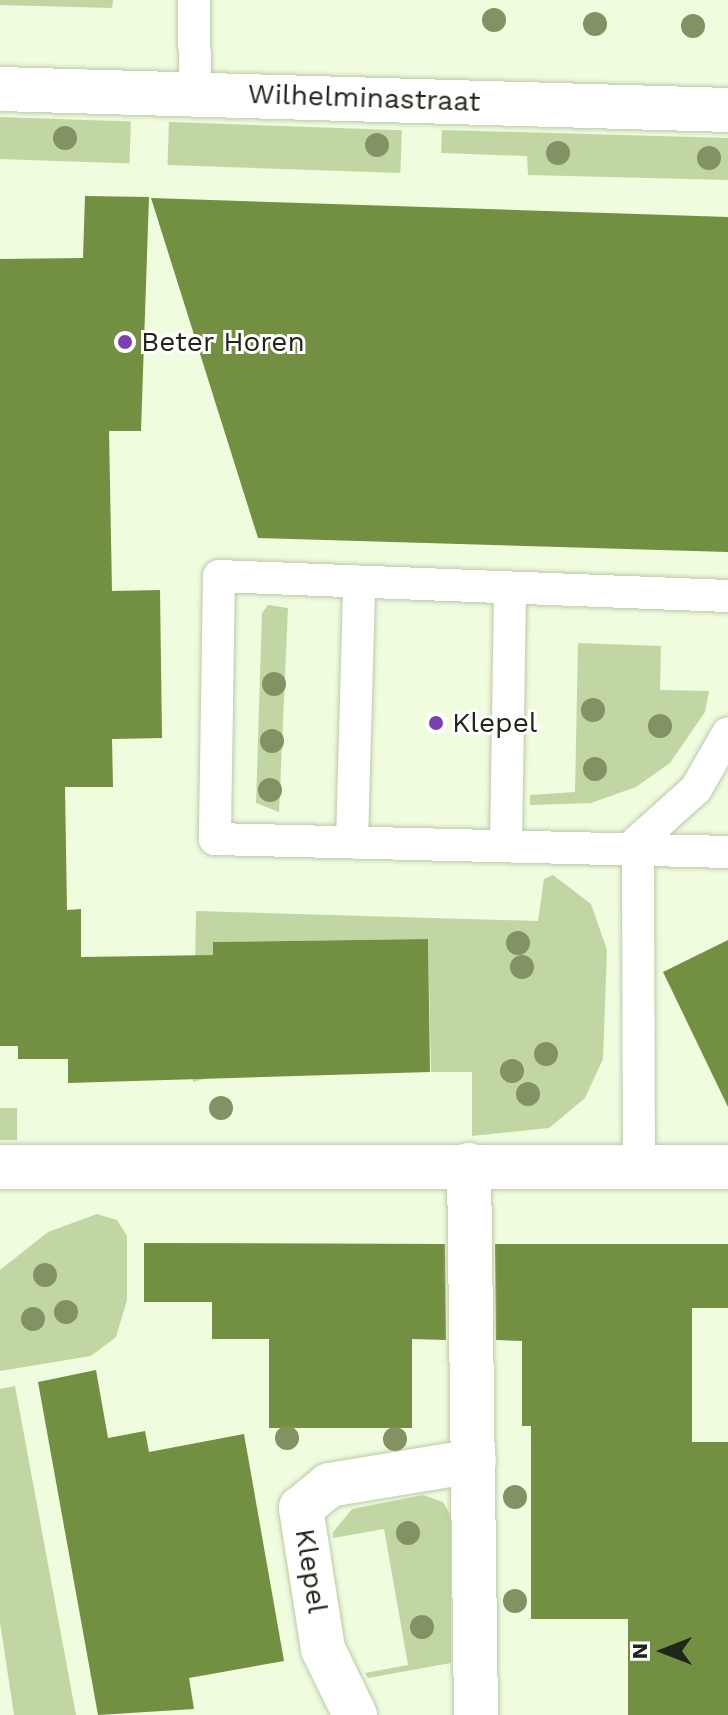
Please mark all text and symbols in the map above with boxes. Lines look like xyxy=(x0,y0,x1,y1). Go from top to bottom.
street label: Wilhelminastraat xyxy=(247,77,481,119)
place label: Beter Horen xyxy=(141,325,305,359)
marker: Beter Horen xyxy=(116,333,134,351)
place label: Klepel xyxy=(452,706,537,740)
marker: Klepel xyxy=(427,714,445,732)
street label: Klepel xyxy=(288,1526,334,1616)
north arrow xyxy=(624,1611,704,1691)
text: N xyxy=(627,1643,652,1659)

